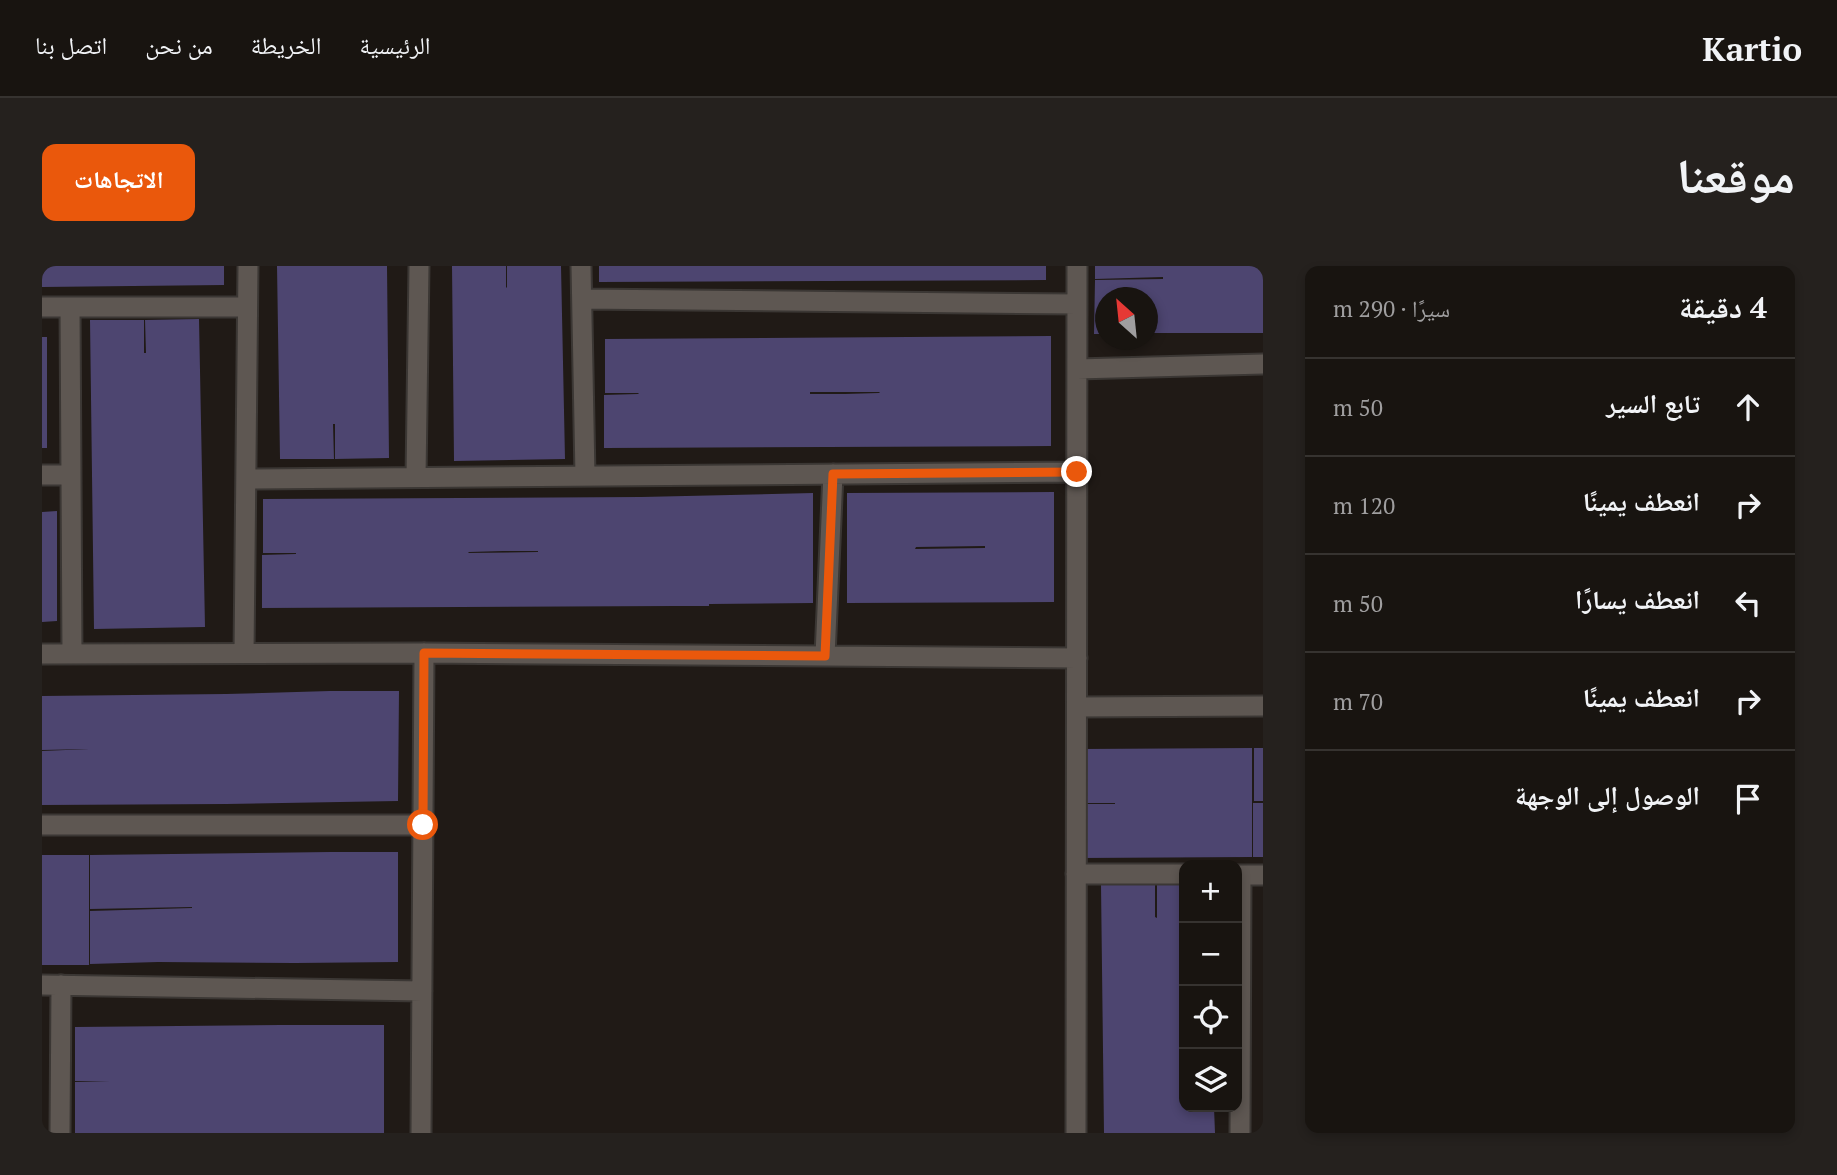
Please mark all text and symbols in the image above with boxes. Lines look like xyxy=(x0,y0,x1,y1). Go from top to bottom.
text: Kartio xyxy=(1702,27,1802,70)
text: اتصل بنا xyxy=(35,29,107,61)
text: من نحن xyxy=(145,29,213,61)
text: الخريطة xyxy=(251,29,321,61)
text: الرئيسية xyxy=(359,29,431,61)
text: موقعنا xyxy=(1677,142,1795,207)
button: الاتجاهات xyxy=(42,144,195,221)
north arrow xyxy=(1095,287,1158,350)
text: 4 دقيقة xyxy=(1679,287,1767,327)
text: سيرًا · 290 m xyxy=(1333,293,1450,324)
text: تابع السير xyxy=(1606,386,1700,420)
icon: ahead xyxy=(1729,388,1767,426)
text: 50 m xyxy=(1333,392,1383,423)
route end xyxy=(1061,456,1092,487)
text: انعطف يمينًا xyxy=(1583,484,1700,518)
icon: right xyxy=(1729,486,1767,524)
text: 120 m xyxy=(1333,490,1395,521)
text: انعطف يسارًا xyxy=(1575,582,1700,616)
icon: left xyxy=(1729,584,1767,622)
text: 50 m xyxy=(1333,588,1383,619)
text: انعطف يمينًا xyxy=(1583,680,1700,714)
icon: right xyxy=(1729,682,1767,720)
text: 70 m xyxy=(1333,686,1383,717)
text: الوصول إلى الوجهة xyxy=(1515,778,1700,812)
icon: arrive xyxy=(1729,780,1767,818)
route start xyxy=(407,809,438,840)
map controls xyxy=(1179,860,1242,1112)
button: + xyxy=(1179,860,1242,923)
button: − xyxy=(1179,923,1242,986)
button: locate xyxy=(1179,986,1242,1049)
button: layers xyxy=(1179,1049,1242,1112)

